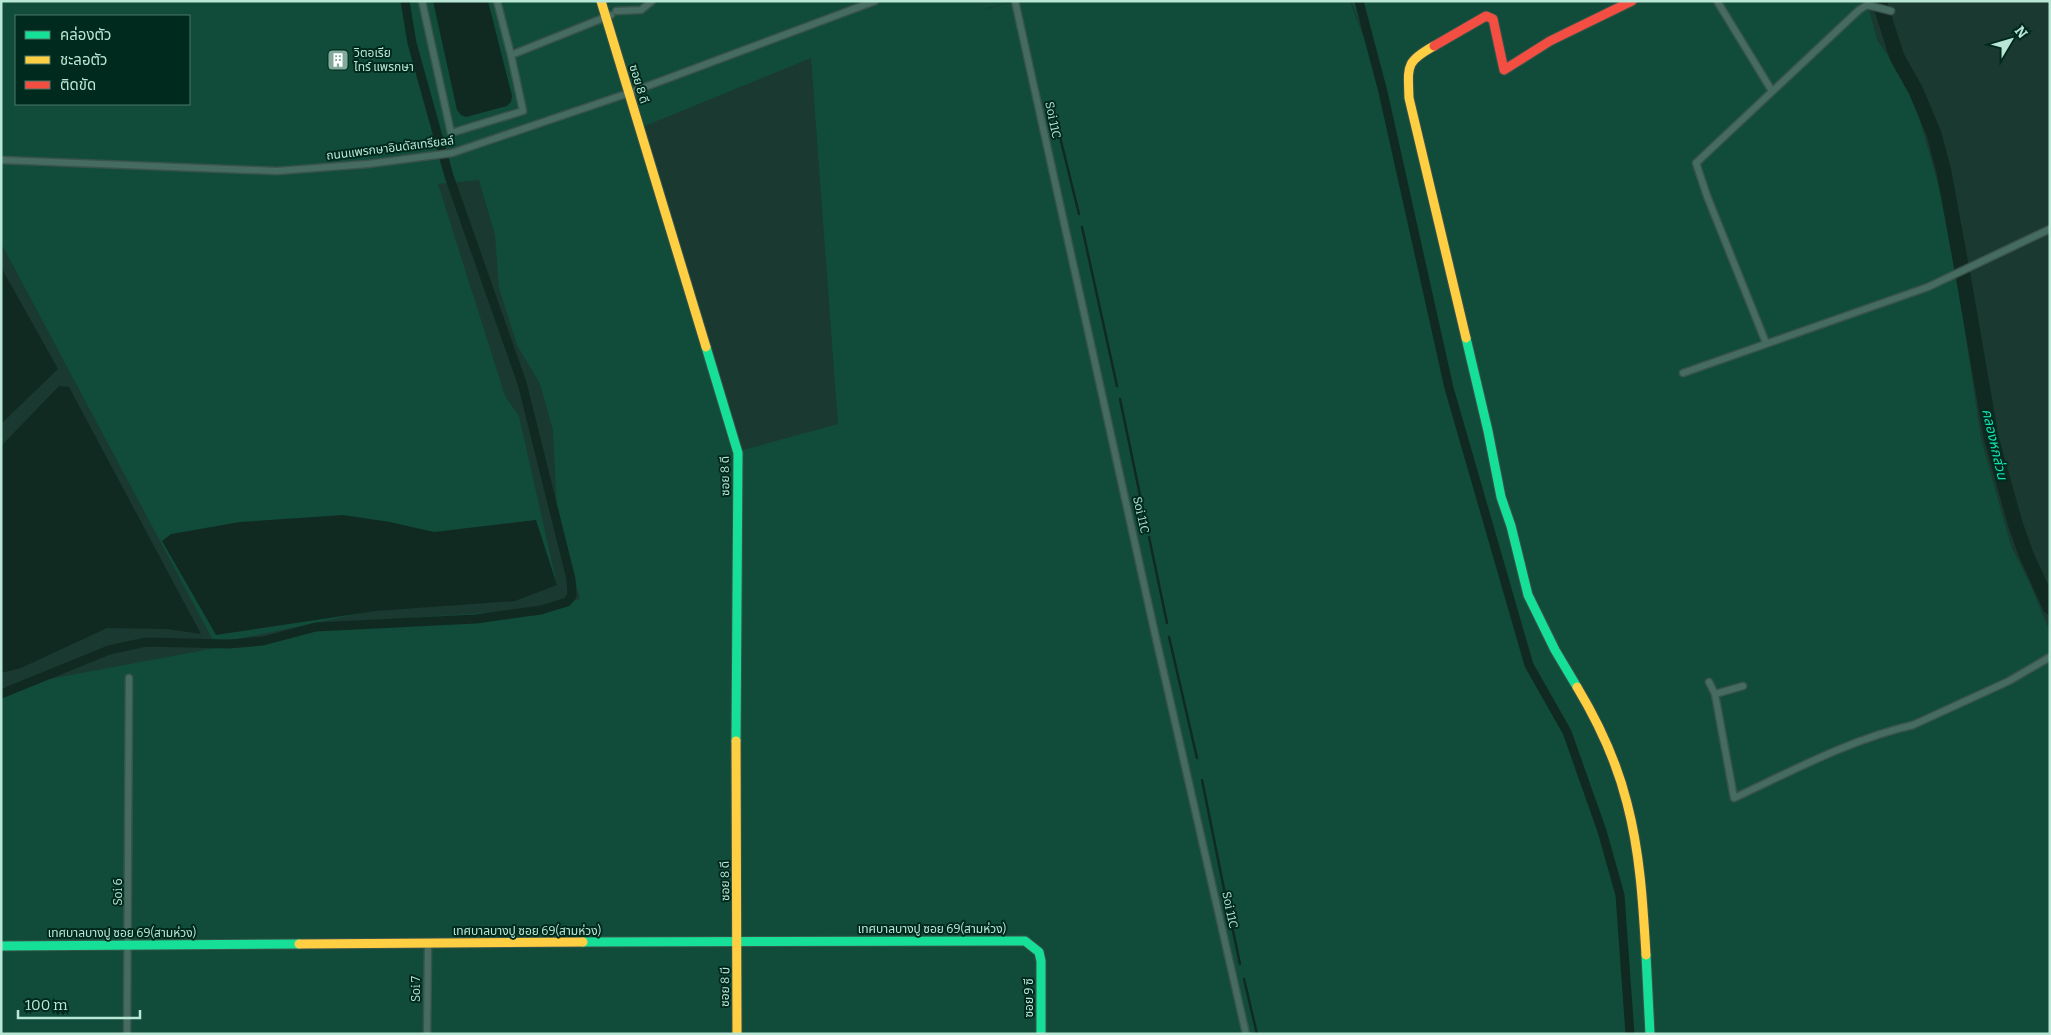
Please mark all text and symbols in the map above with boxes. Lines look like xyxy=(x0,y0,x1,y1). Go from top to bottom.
legend xyxy=(15,15,190,105)
north arrow xyxy=(1986,15,2036,65)
text: N xyxy=(2011,23,2031,42)
text: คล่องตัว xyxy=(60,26,111,44)
place label: วิตอเรีย ไทร์ แพรกษา xyxy=(353,46,414,74)
building icon: วิตอเรีย ไทร์ แพรกษา xyxy=(326,48,350,72)
text: ชะลอตัว xyxy=(60,51,107,69)
street label: ซอย 8 ดี xyxy=(626,63,652,105)
text: ติดขัด xyxy=(60,76,96,94)
street label: Soi 11C xyxy=(1042,100,1064,140)
street label: ถนนแพรกษาอินดัสเทรียลล์ xyxy=(325,133,455,163)
water label: คลองหกส่วน xyxy=(1978,407,2011,483)
street label: ซอย 8 ดี xyxy=(718,456,732,496)
street label: Soi 11C xyxy=(1130,495,1152,535)
street label: ซอย 8 ดี xyxy=(718,861,732,901)
street label: Soi 6 xyxy=(111,879,125,905)
street label: Soi 11C xyxy=(1219,890,1241,930)
street label: เทศบาลบางปู ซอย 69(สามห่วง) xyxy=(858,921,1007,936)
street label: เทศบาลบางปู ซอย 69(สามห่วง) xyxy=(453,923,602,938)
street label: เทศบาลบางปู ซอย 69(สามห่วง) xyxy=(48,925,197,940)
street label: ซอย 8 บี xyxy=(718,967,732,1007)
street label: Soi 7 xyxy=(409,976,423,1002)
street label: ซอย 9 ซี xyxy=(1022,978,1036,1018)
scale bar xyxy=(18,988,140,1020)
text: 100 m xyxy=(25,996,68,1014)

